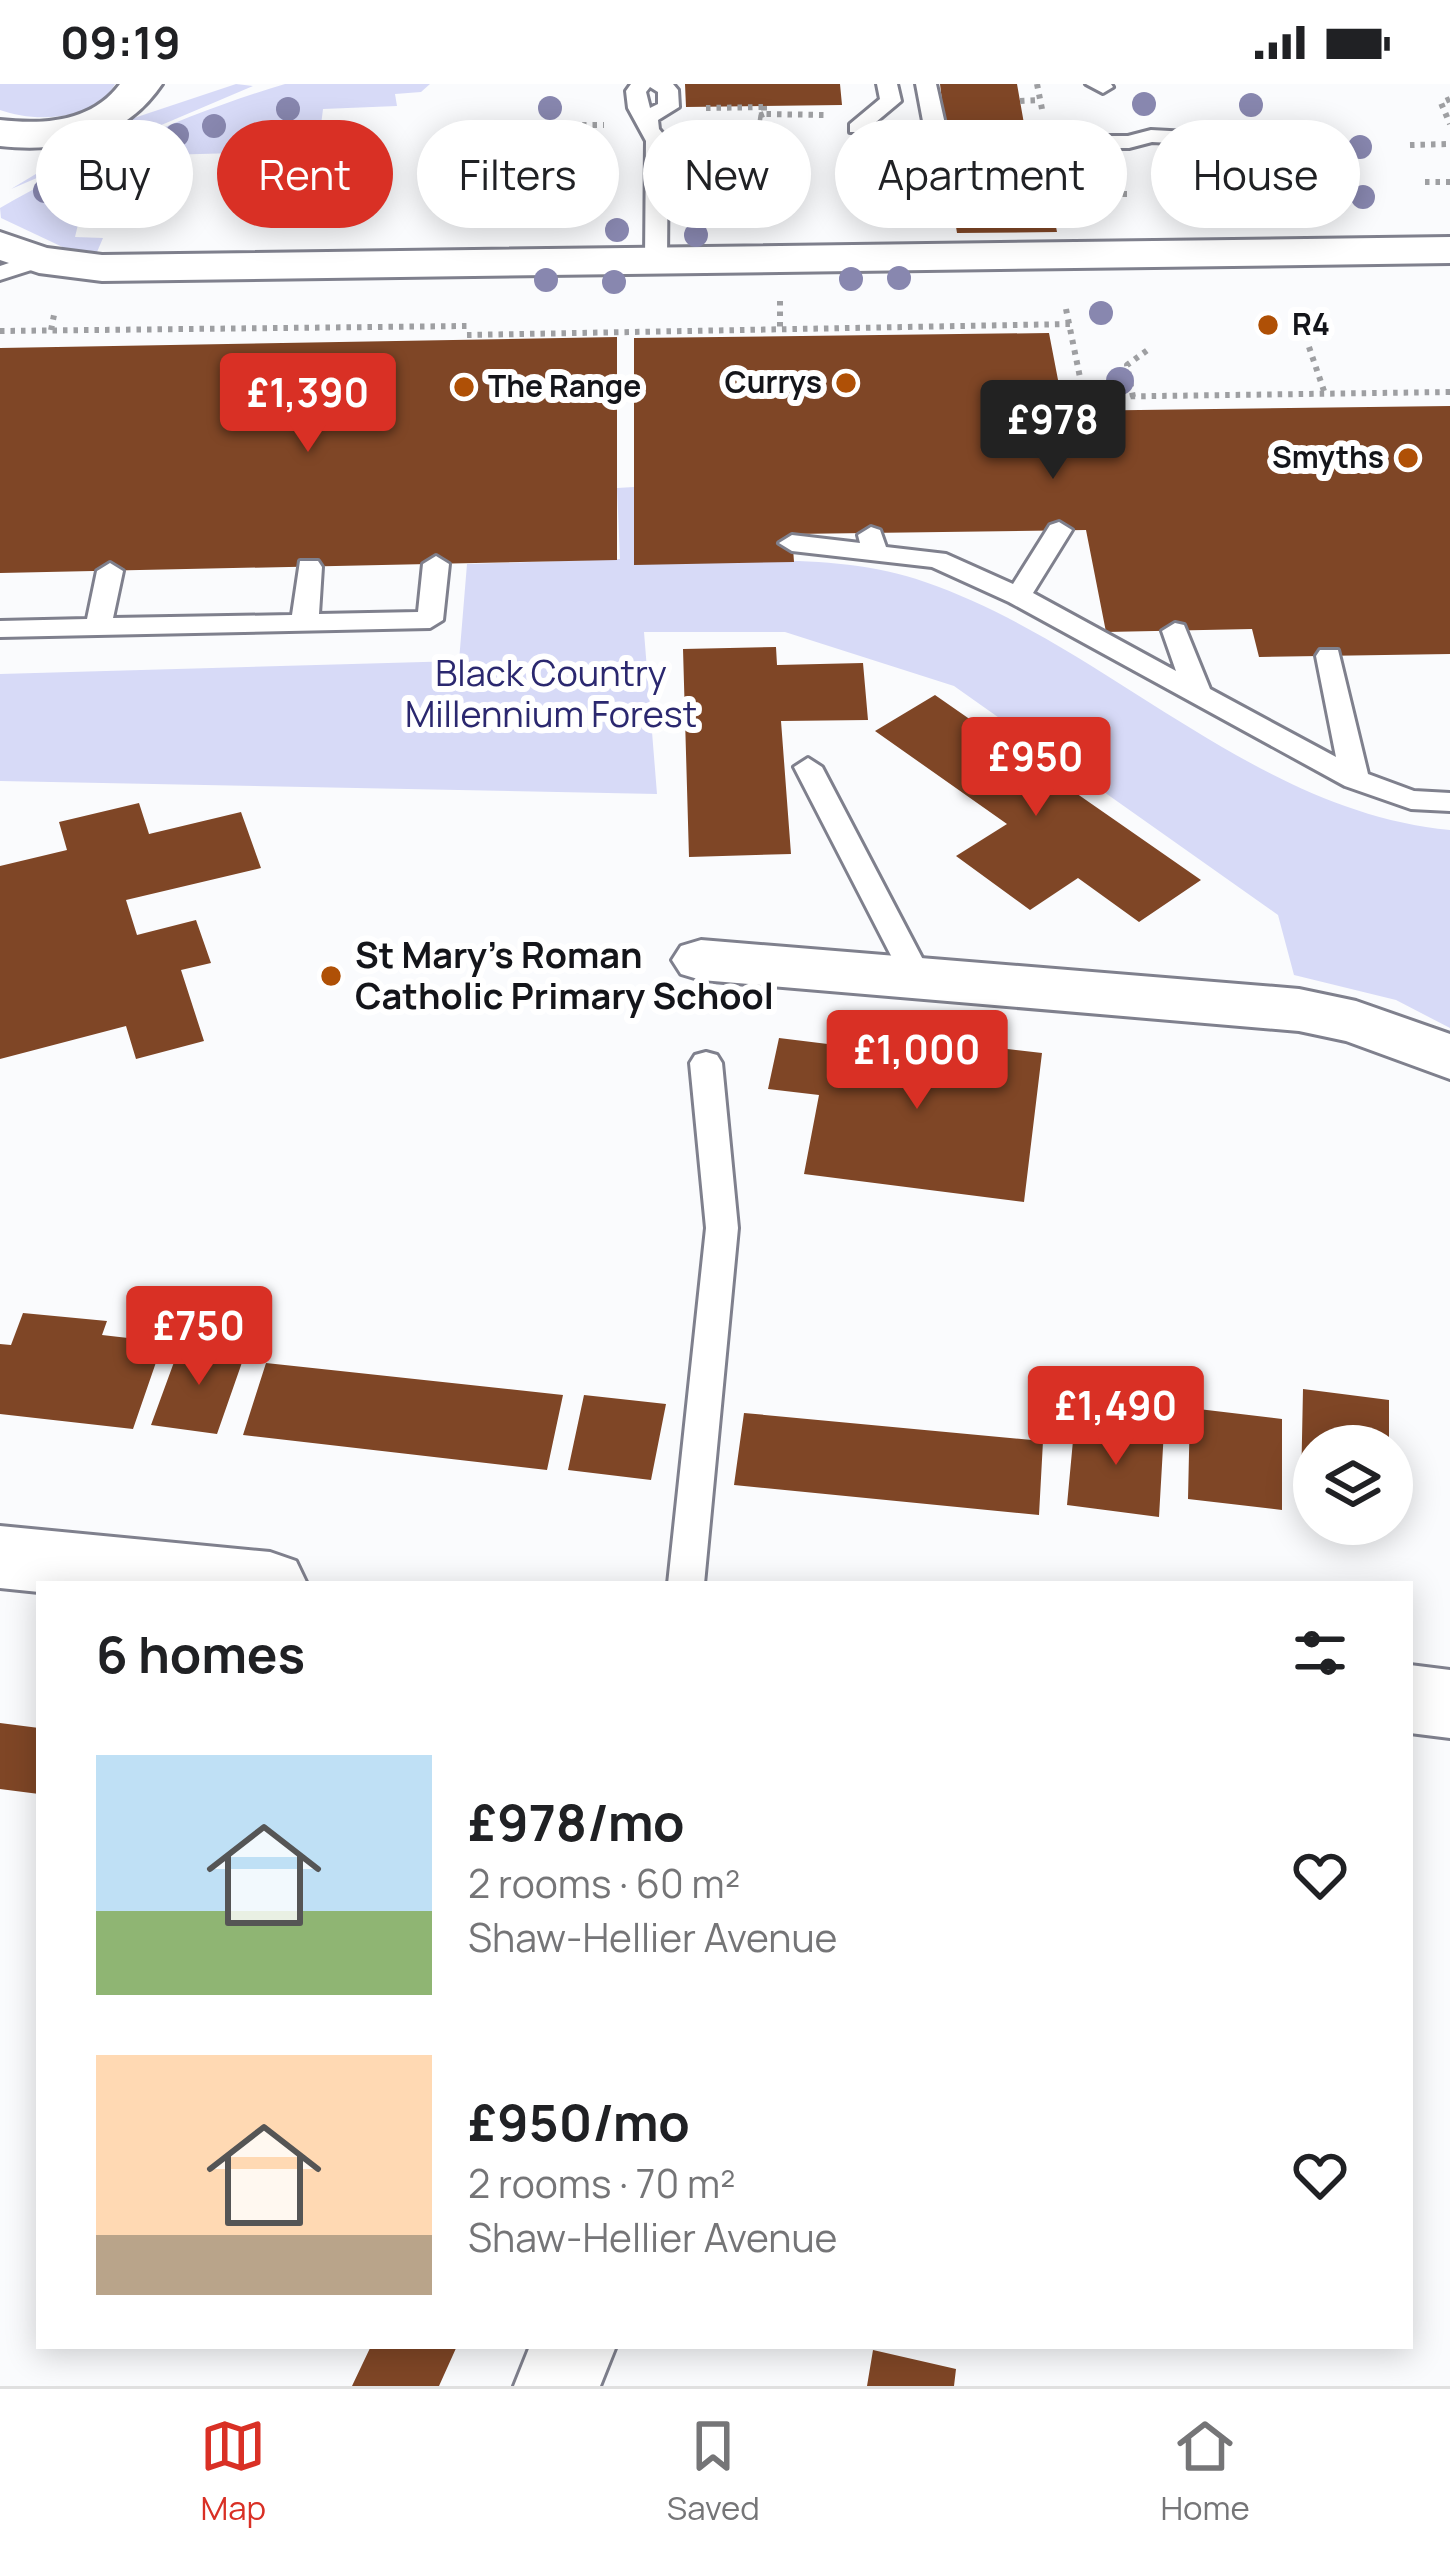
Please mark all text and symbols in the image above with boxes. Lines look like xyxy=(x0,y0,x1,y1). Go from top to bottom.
text: 09:19 xyxy=(60,11,181,73)
chip: Buy xyxy=(36,120,193,228)
chip: Rent xyxy=(217,120,393,228)
chip: Filters xyxy=(417,120,619,228)
chip: New xyxy=(643,120,811,228)
chip: Apartment xyxy=(835,120,1127,228)
chip: House xyxy=(1151,120,1360,228)
place label: R4 xyxy=(1292,303,1330,344)
marker: R4 xyxy=(1255,312,1281,338)
pin: £1,390 xyxy=(210,353,406,455)
place label: Currys xyxy=(725,361,822,402)
text: £1,390 xyxy=(247,365,369,419)
place label: The Range xyxy=(488,365,641,406)
marker: Currys xyxy=(833,370,859,396)
marker: The Range xyxy=(451,374,477,400)
pin: £978 xyxy=(982,380,1124,482)
text: £978 xyxy=(1007,392,1099,446)
place label: Smyths xyxy=(1272,436,1384,477)
marker: Smyths xyxy=(1395,445,1421,471)
park label: Black Country Millennium Forest xyxy=(405,648,697,738)
pin: £950 xyxy=(965,717,1107,819)
text: £950 xyxy=(988,729,1084,783)
place label: St Mary's Roman Catholic Primary School xyxy=(355,930,774,1020)
marker: St Mary's Roman Catholic Primary School xyxy=(318,963,344,989)
pin: £1,000 xyxy=(819,1010,1015,1112)
text: £1,000 xyxy=(854,1022,980,1076)
pin: £750 xyxy=(128,1286,270,1388)
text: £750 xyxy=(153,1298,245,1352)
pin: £1,490 xyxy=(1018,1366,1214,1468)
text: £1,490 xyxy=(1055,1378,1177,1432)
map controls xyxy=(1293,1425,1413,1545)
button: layers xyxy=(1293,1425,1413,1545)
text: 6 homes xyxy=(96,1619,305,1688)
icon: filters xyxy=(1287,1620,1353,1686)
text: £978/mo xyxy=(468,1787,685,1856)
icon: home xyxy=(192,1803,336,1947)
icon: heart xyxy=(1287,1842,1353,1908)
text: 2 rooms · 60 m² xyxy=(468,1856,740,1910)
text: Shaw-Hellier Avenue xyxy=(468,1910,837,1964)
text: £950/mo xyxy=(468,2087,690,2156)
icon: home xyxy=(192,2103,336,2247)
icon: heart xyxy=(1287,2142,1353,2208)
text: 2 rooms · 70 m² xyxy=(468,2156,736,2210)
text: Shaw-Hellier Avenue xyxy=(468,2210,837,2264)
tab: Map xyxy=(200,2413,266,2530)
tab: Saved xyxy=(667,2413,760,2530)
tab: Home xyxy=(1160,2413,1250,2530)

